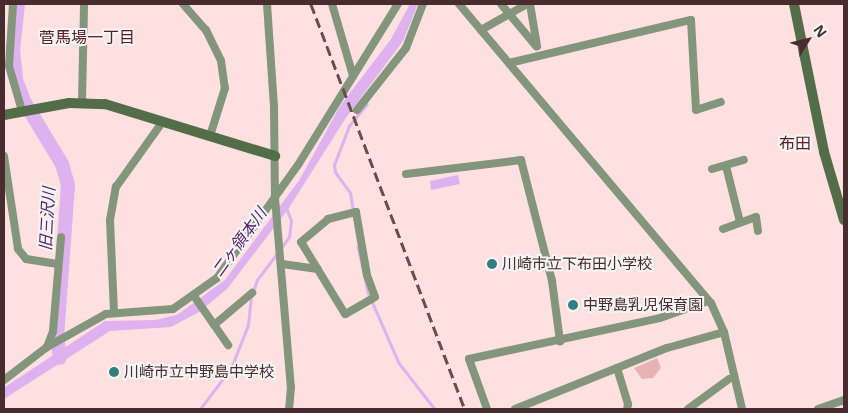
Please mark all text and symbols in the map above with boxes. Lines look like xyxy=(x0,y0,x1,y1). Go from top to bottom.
north arrow xyxy=(783,15,833,65)
text: N xyxy=(810,21,832,41)
district label: 菅馬場一丁目 xyxy=(39,27,135,47)
district label: 布田 xyxy=(779,133,811,153)
water label: 旧三沢川 xyxy=(36,187,58,251)
water label: 二ヶ領本川 xyxy=(208,204,270,280)
place label: 川崎市立下布田小学校 xyxy=(502,255,652,273)
marker: 川崎市立下布田小学校 xyxy=(486,258,498,270)
place label: 中野島乳児保育園 xyxy=(583,296,703,314)
marker: 中野島乳児保育園 xyxy=(567,299,579,311)
place label: 川崎市立中野島中学校 xyxy=(124,363,274,381)
marker: 川崎市立中野島中学校 xyxy=(108,366,120,378)

